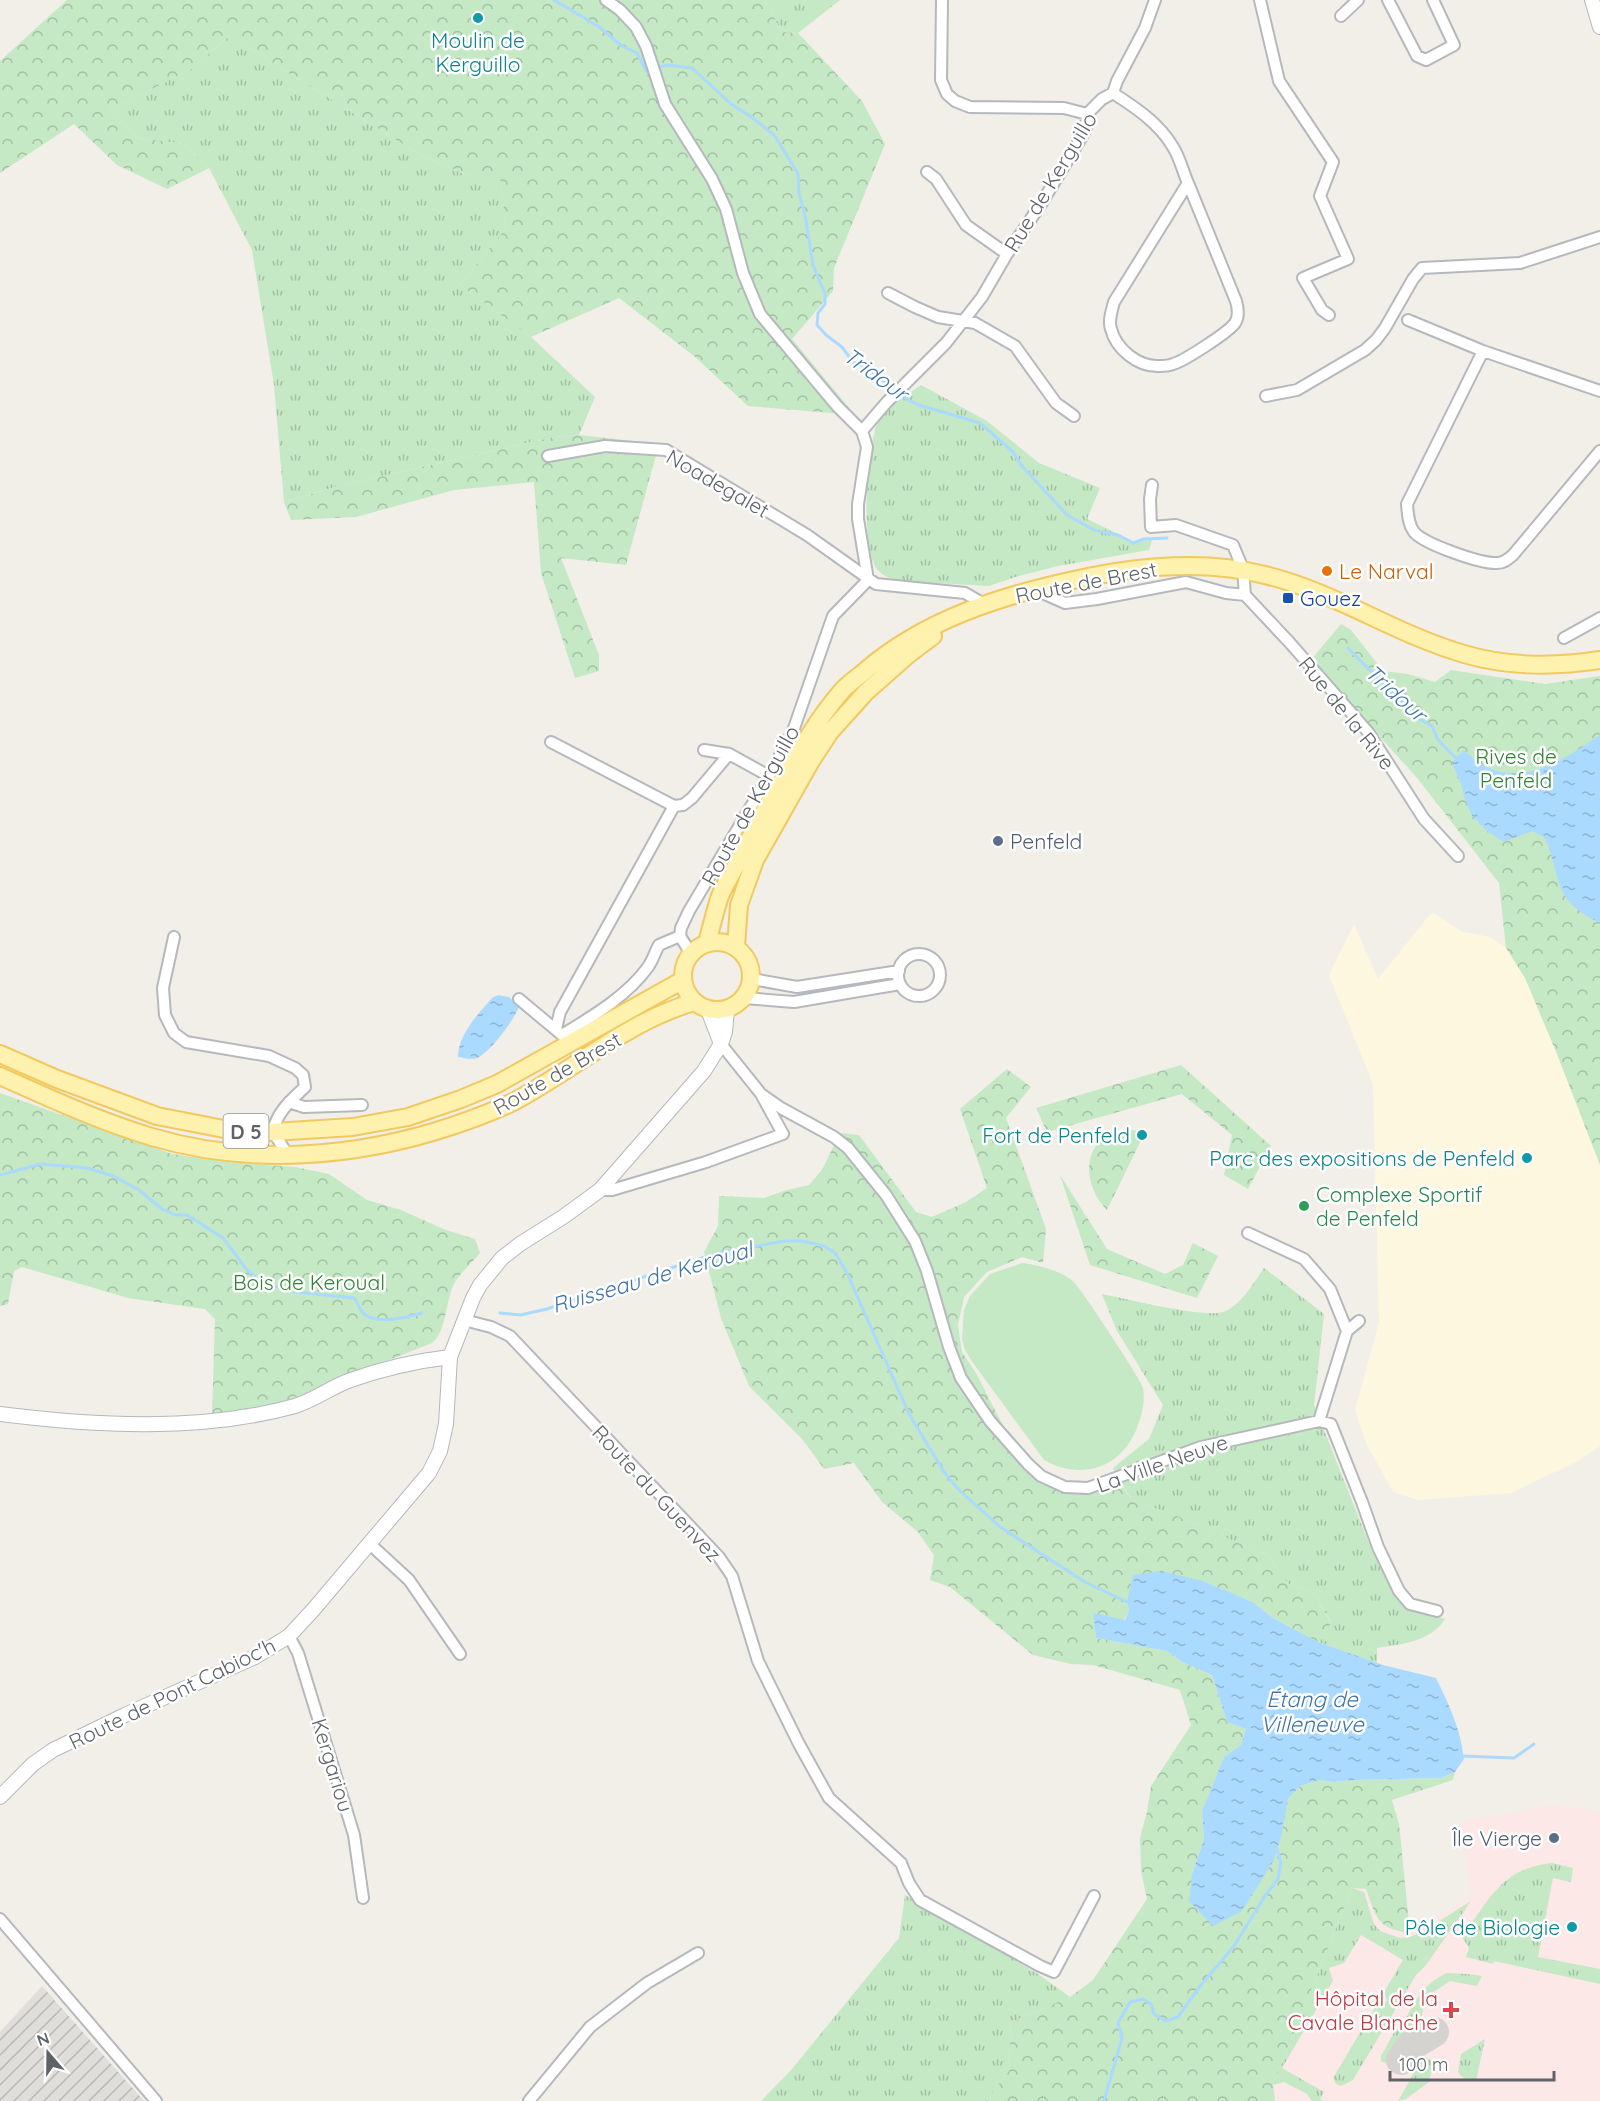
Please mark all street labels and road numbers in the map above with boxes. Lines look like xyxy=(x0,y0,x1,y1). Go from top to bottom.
street label: Rue de Kerguillo xyxy=(998,107,1102,257)
street label: Noadegalet xyxy=(662,443,774,523)
street label: Route de Brest xyxy=(1013,556,1159,608)
street label: Rue de la Rive xyxy=(1293,651,1401,775)
street label: Route de Kerguillo xyxy=(695,721,805,889)
street label: Route de Brest xyxy=(488,1026,626,1120)
road number: D 5 xyxy=(224,1114,268,1148)
street label: Route du Guenvez xyxy=(587,1419,727,1567)
street label: La Ville Neuve xyxy=(1093,1428,1231,1498)
street label: Route de Pont Cabioc'h xyxy=(64,1632,280,1754)
street label: Kergariou xyxy=(306,1715,360,1815)

